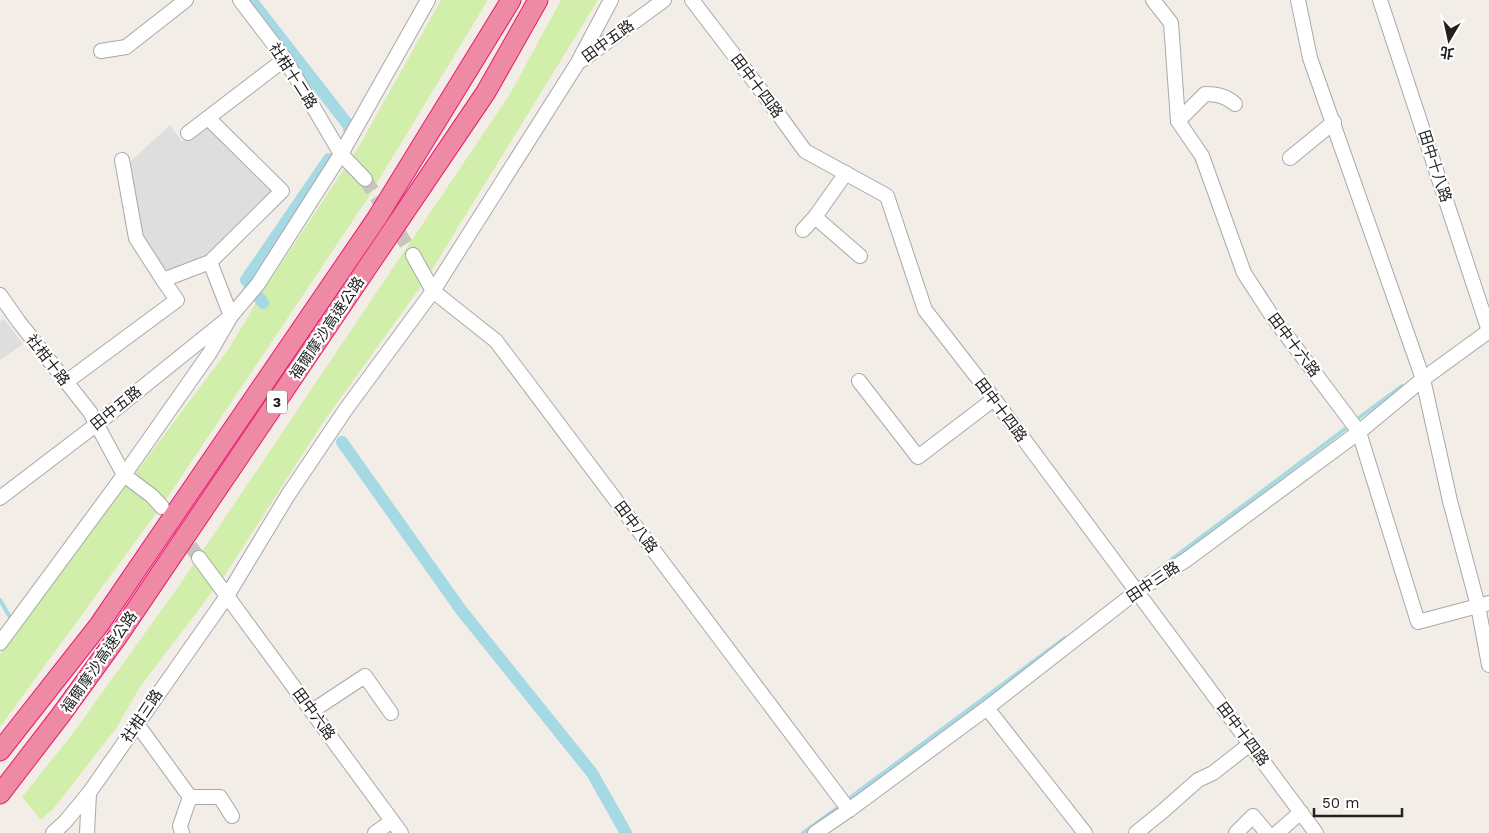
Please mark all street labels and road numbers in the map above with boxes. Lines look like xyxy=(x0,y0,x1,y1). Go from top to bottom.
street label: 田中五路 xyxy=(578,16,638,66)
street label: 社柑十二路 xyxy=(265,40,321,112)
street label: 田中十四路 xyxy=(727,51,787,121)
street label: 田中十八路 xyxy=(1415,128,1455,204)
street label: 福爾摩沙高速公路 xyxy=(286,273,368,383)
street label: 田中十六路 xyxy=(1264,310,1324,380)
street label: 社柑十路 xyxy=(22,331,74,389)
street label: 田中十四路 xyxy=(971,375,1031,445)
street label: 田中五路 xyxy=(87,382,145,434)
road number: 3 xyxy=(267,391,287,414)
street label: 田中八路 xyxy=(611,498,661,556)
street label: 田中三路 xyxy=(1123,558,1183,606)
street label: 福爾摩沙高速公路 xyxy=(57,608,141,716)
street label: 田中六路 xyxy=(289,684,339,744)
street label: 社柑三路 xyxy=(118,686,166,746)
street label: 田中十四路 xyxy=(1213,699,1273,769)

